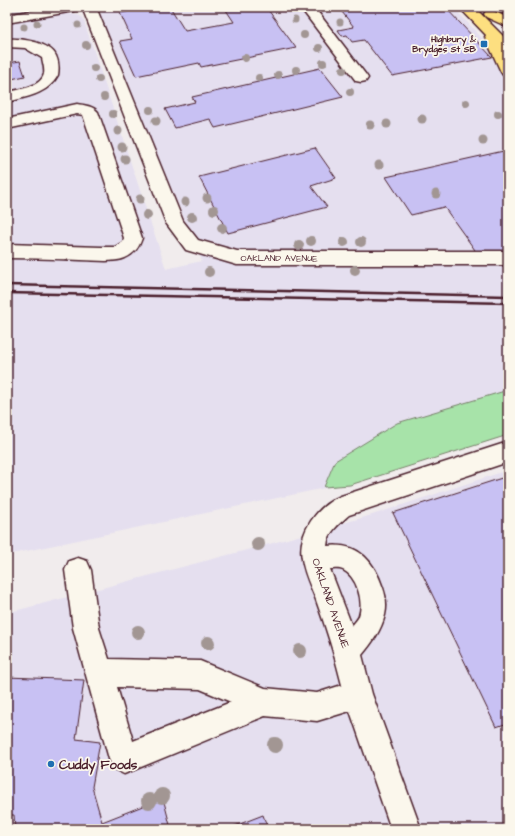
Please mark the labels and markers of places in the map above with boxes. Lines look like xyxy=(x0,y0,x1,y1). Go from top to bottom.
place label: Highbury & Brydges St SB xyxy=(412,33,477,57)
marker: Highbury & Brydges St SB xyxy=(479,39,489,49)
place label: Cuddy Foods xyxy=(59,756,138,775)
marker: Cuddy Foods xyxy=(46,759,56,769)

